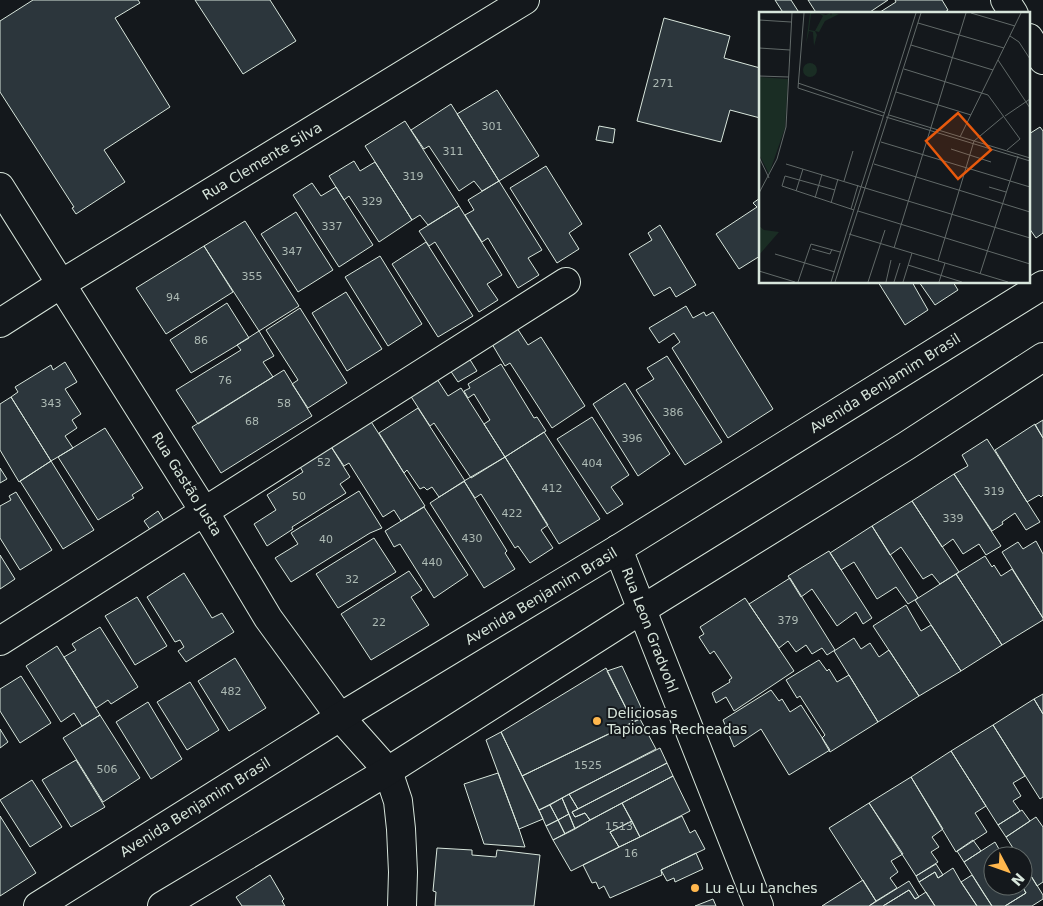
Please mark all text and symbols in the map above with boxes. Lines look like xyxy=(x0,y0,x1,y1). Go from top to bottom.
inset map xyxy=(759,12,1030,284)
house number: 271 xyxy=(653,77,674,90)
street label: Rua Clemente Silva xyxy=(199,119,325,203)
house number: 301 xyxy=(482,120,503,133)
house number: 311 xyxy=(443,145,464,158)
house number: 319 xyxy=(403,170,424,183)
house number: 329 xyxy=(362,195,383,208)
house number: 337 xyxy=(322,220,343,233)
house number: 347 xyxy=(282,245,303,258)
house number: 355 xyxy=(242,270,263,283)
house number: 94 xyxy=(166,291,180,304)
street label: Avenida Benjamim Brasil xyxy=(807,330,963,436)
house number: 86 xyxy=(194,334,208,347)
house number: 76 xyxy=(218,374,232,387)
house number: 343 xyxy=(41,397,62,410)
house number: 58 xyxy=(277,397,291,410)
house number: 386 xyxy=(663,406,684,419)
house number: 68 xyxy=(245,415,259,428)
street label: Rua Gastão Justa xyxy=(149,429,225,539)
house number: 396 xyxy=(622,432,643,445)
house number: 52 xyxy=(317,456,331,469)
house number: 404 xyxy=(582,457,603,470)
house number: 412 xyxy=(542,482,563,495)
house number: 319 xyxy=(984,485,1005,498)
house number: 50 xyxy=(292,490,306,503)
house number: 422 xyxy=(502,507,523,520)
house number: 339 xyxy=(943,512,964,525)
house number: 430 xyxy=(462,532,483,545)
house number: 40 xyxy=(319,533,333,546)
street label: Avenida Benjamim Brasil xyxy=(462,544,620,648)
house number: 440 xyxy=(422,556,443,569)
street label: Rua Leon Gradvohl xyxy=(619,565,681,695)
house number: 32 xyxy=(345,573,359,586)
house number: 379 xyxy=(778,614,799,627)
house number: 22 xyxy=(372,616,386,629)
house number: 482 xyxy=(221,685,242,698)
place label: Deliciosas Tapiocas Recheadas xyxy=(606,705,747,737)
marker: Deliciosas Tapiocas Recheadas xyxy=(591,715,603,727)
street label: Avenida Benjamim Brasil xyxy=(117,754,273,860)
house number: 1525 xyxy=(574,759,602,772)
house number: 506 xyxy=(97,763,118,776)
house number: 1513 xyxy=(605,820,633,833)
north arrow xyxy=(983,846,1033,896)
house number: 16 xyxy=(624,847,638,860)
text: N xyxy=(1008,870,1028,889)
place label: Lu e Lu Lanches xyxy=(705,880,818,896)
marker: Lu e Lu Lanches xyxy=(689,882,701,894)

